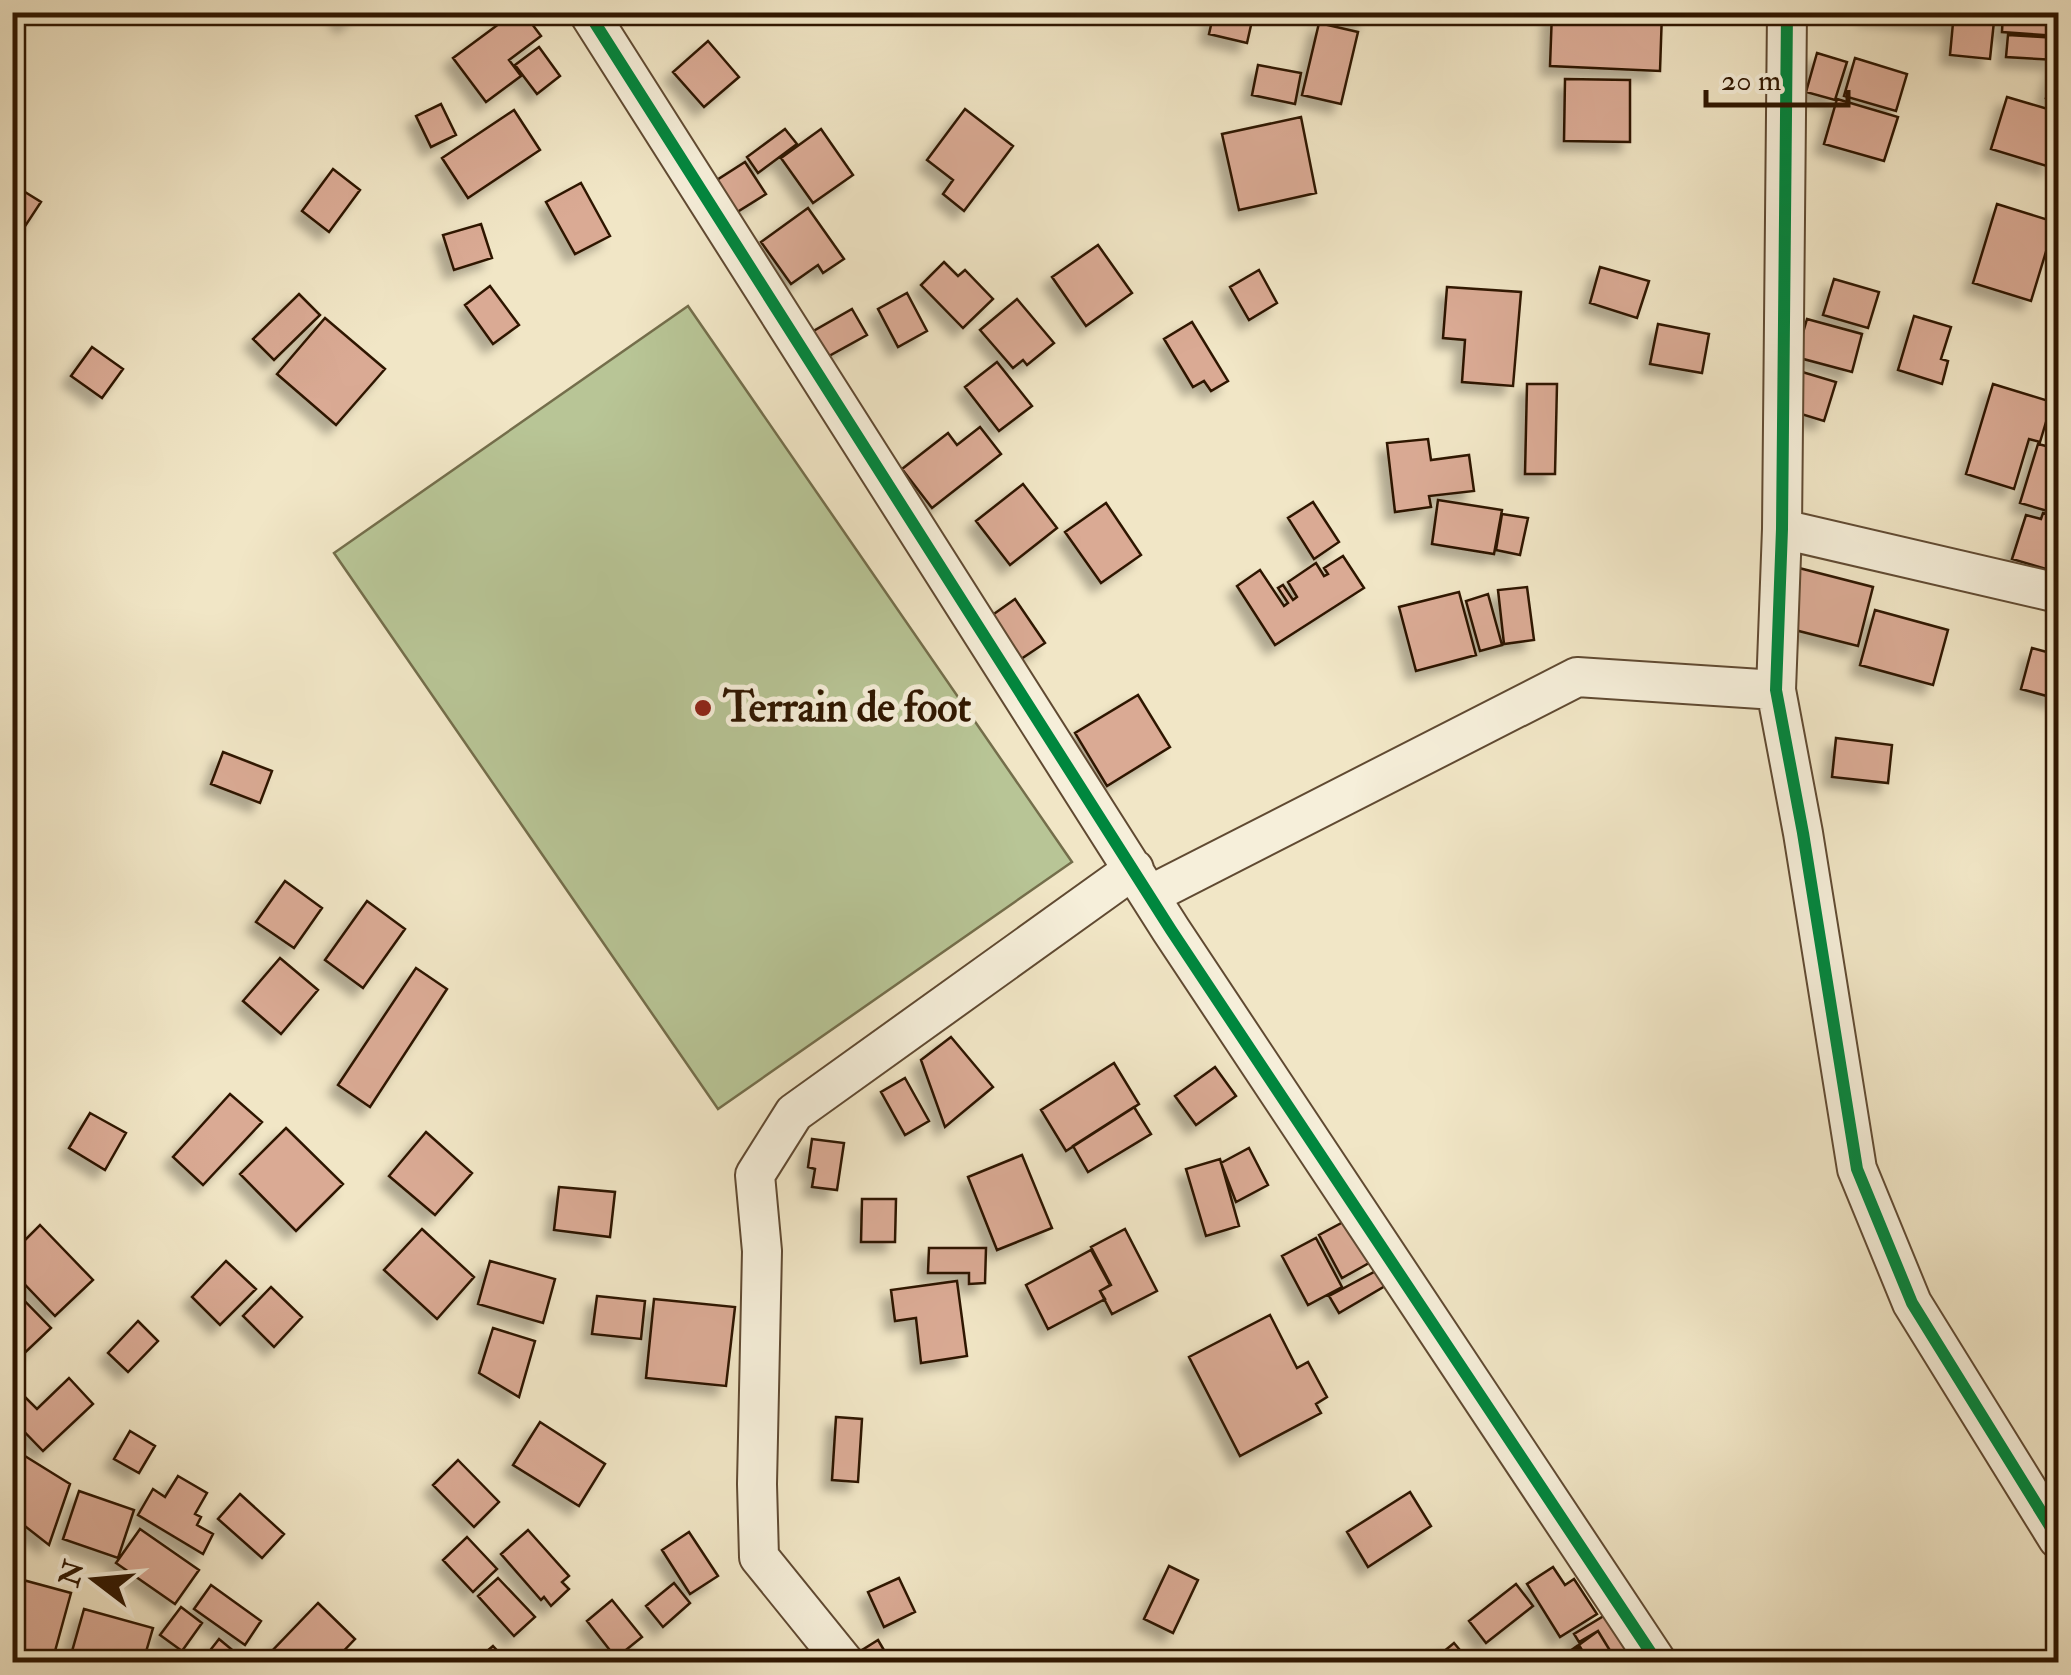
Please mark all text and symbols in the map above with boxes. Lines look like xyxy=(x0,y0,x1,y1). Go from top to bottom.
scale bar xyxy=(1706,45,1848,107)
text: 20 m xyxy=(1721,62,1781,99)
place label: Terrain de foot xyxy=(722,682,972,734)
marker: Terrain de foot xyxy=(692,697,714,719)
north arrow xyxy=(45,1530,145,1630)
text: N xyxy=(52,1556,93,1591)

